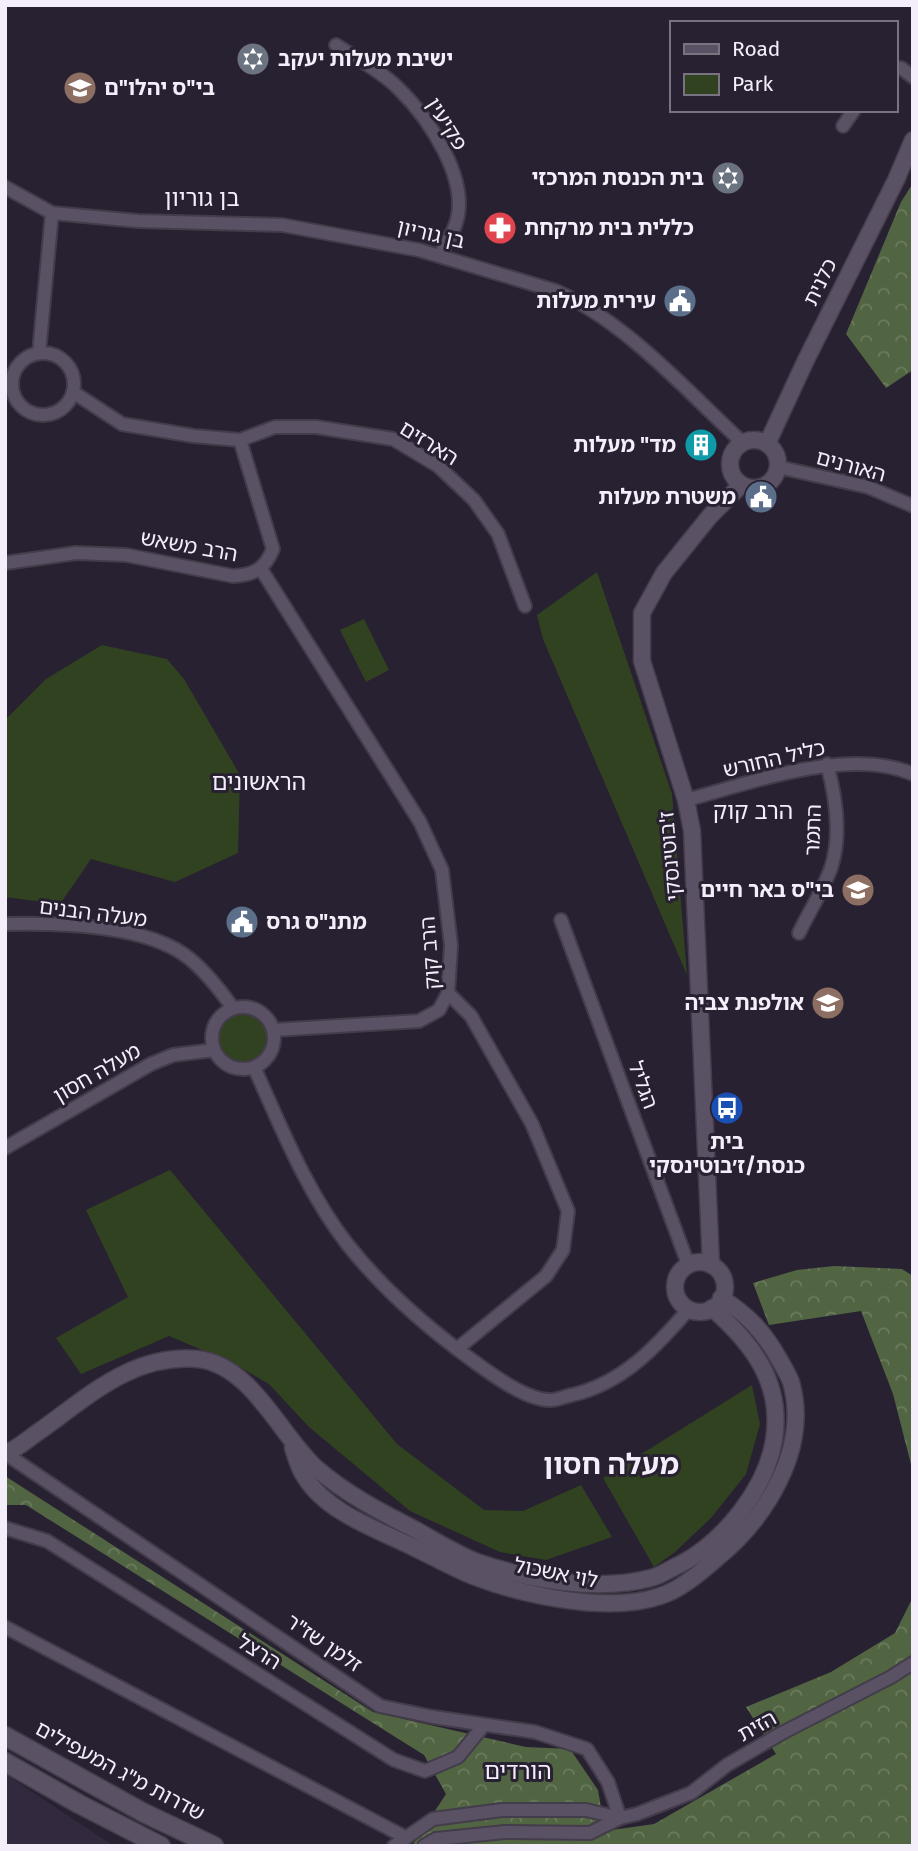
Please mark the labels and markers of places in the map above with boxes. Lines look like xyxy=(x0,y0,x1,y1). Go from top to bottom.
synagogue icon: ישיבת מעלות יעקב xyxy=(234,40,272,78)
place label: ישיבת מעלות יעקב xyxy=(278,46,453,72)
school or university icon: בי"ס יהלו"ם xyxy=(61,69,99,107)
place label: בי"ס יהלו"ם xyxy=(104,75,215,101)
synagogue icon: בית הכנסת המרכזי xyxy=(709,159,747,197)
place label: בית הכנסת המרכזי xyxy=(531,165,704,191)
pharmacy icon: כללית בית מרקחת xyxy=(481,209,519,247)
place label: כללית בית מרקחת xyxy=(524,215,694,241)
public building icon: עירית מעלות xyxy=(661,282,699,320)
place label: עירית מעלות xyxy=(536,288,656,314)
building icon: מד" מעלות xyxy=(682,426,720,464)
place label: מד" מעלות xyxy=(573,432,676,458)
public building icon: משטרת מעלות xyxy=(742,478,780,516)
place label: משטרת מעלות xyxy=(598,484,736,510)
school or university icon: בי"ס באר חיים xyxy=(839,871,877,909)
place label: בי"ס באר חיים xyxy=(701,877,834,903)
public building icon: מתנ"ס גרס xyxy=(223,903,261,941)
place label: מתנ"ס גרס xyxy=(266,909,367,935)
school or university icon: אולפנת צביה xyxy=(809,984,847,1022)
place label: אולפנת צביה xyxy=(684,990,804,1016)
bus stop icon: בית כנסת/ז׳בוטינסקי xyxy=(708,1089,746,1127)
place label: בית כנסת/ז׳בוטינסקי xyxy=(649,1129,805,1179)

